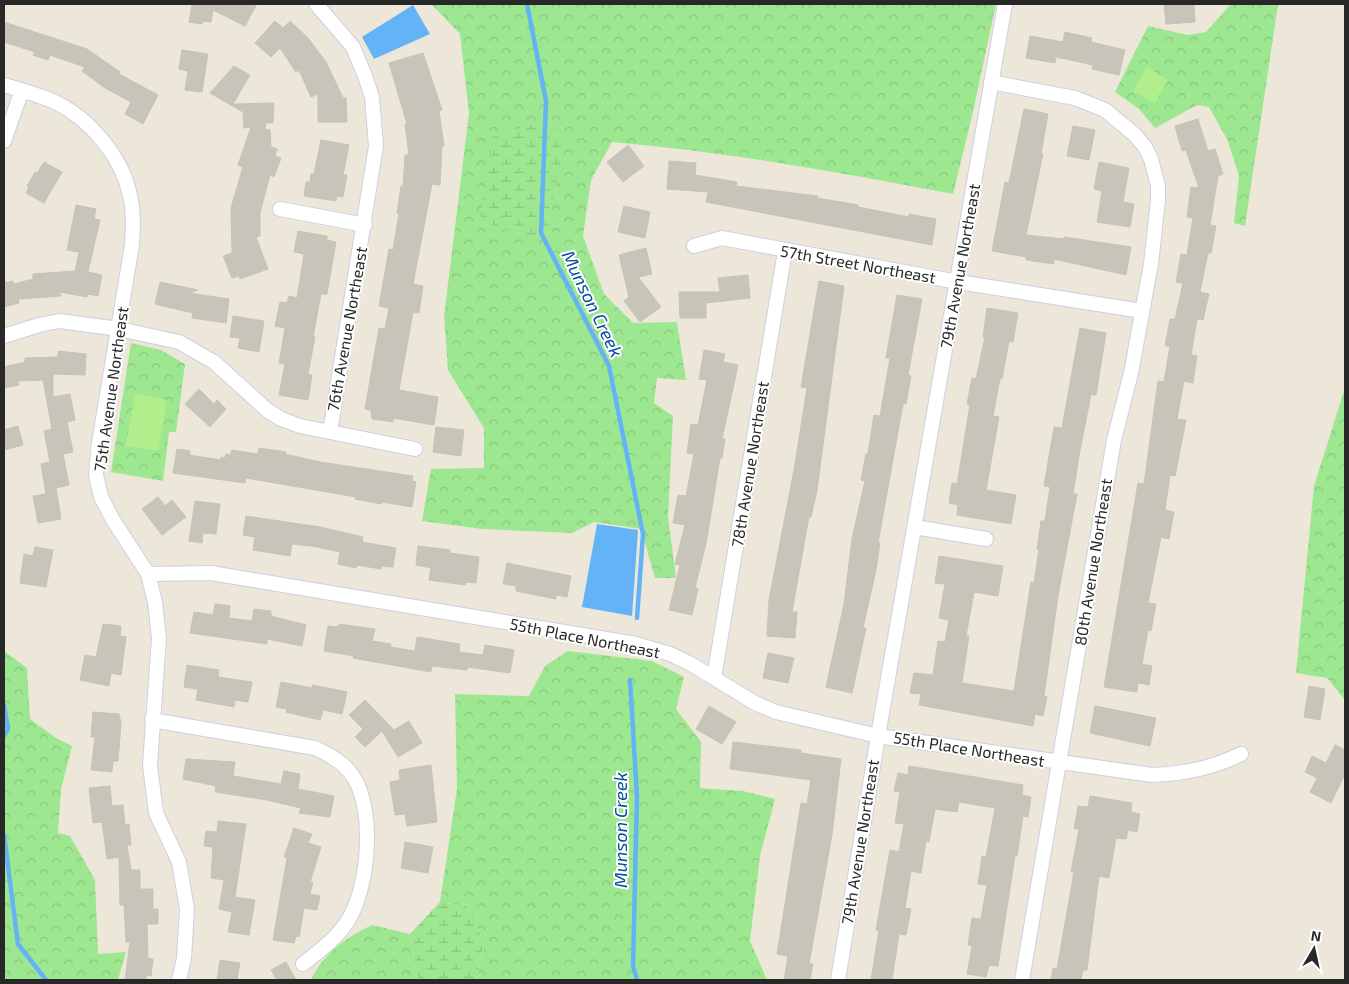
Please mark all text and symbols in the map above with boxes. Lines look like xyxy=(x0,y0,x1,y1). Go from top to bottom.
street label: 79th Avenue Northeast xyxy=(936,182,983,350)
street label: 57th Street Northeast xyxy=(779,240,937,287)
street label: 76th Avenue Northeast xyxy=(323,245,370,413)
water label: Munson Creek xyxy=(558,247,628,360)
street label: 75th Avenue Northeast xyxy=(90,305,131,473)
street label: 78th Avenue Northeast xyxy=(727,380,772,548)
street label: 80th Avenue Northeast xyxy=(1070,477,1115,647)
street label: 55th Place Northeast xyxy=(508,614,662,661)
street label: 55th Place Northeast xyxy=(892,727,1046,770)
street label: 79th Avenue Northeast xyxy=(837,758,882,926)
water label: Munson Creek xyxy=(609,772,631,888)
north arrow xyxy=(1289,924,1339,974)
text: N xyxy=(1310,926,1322,945)

